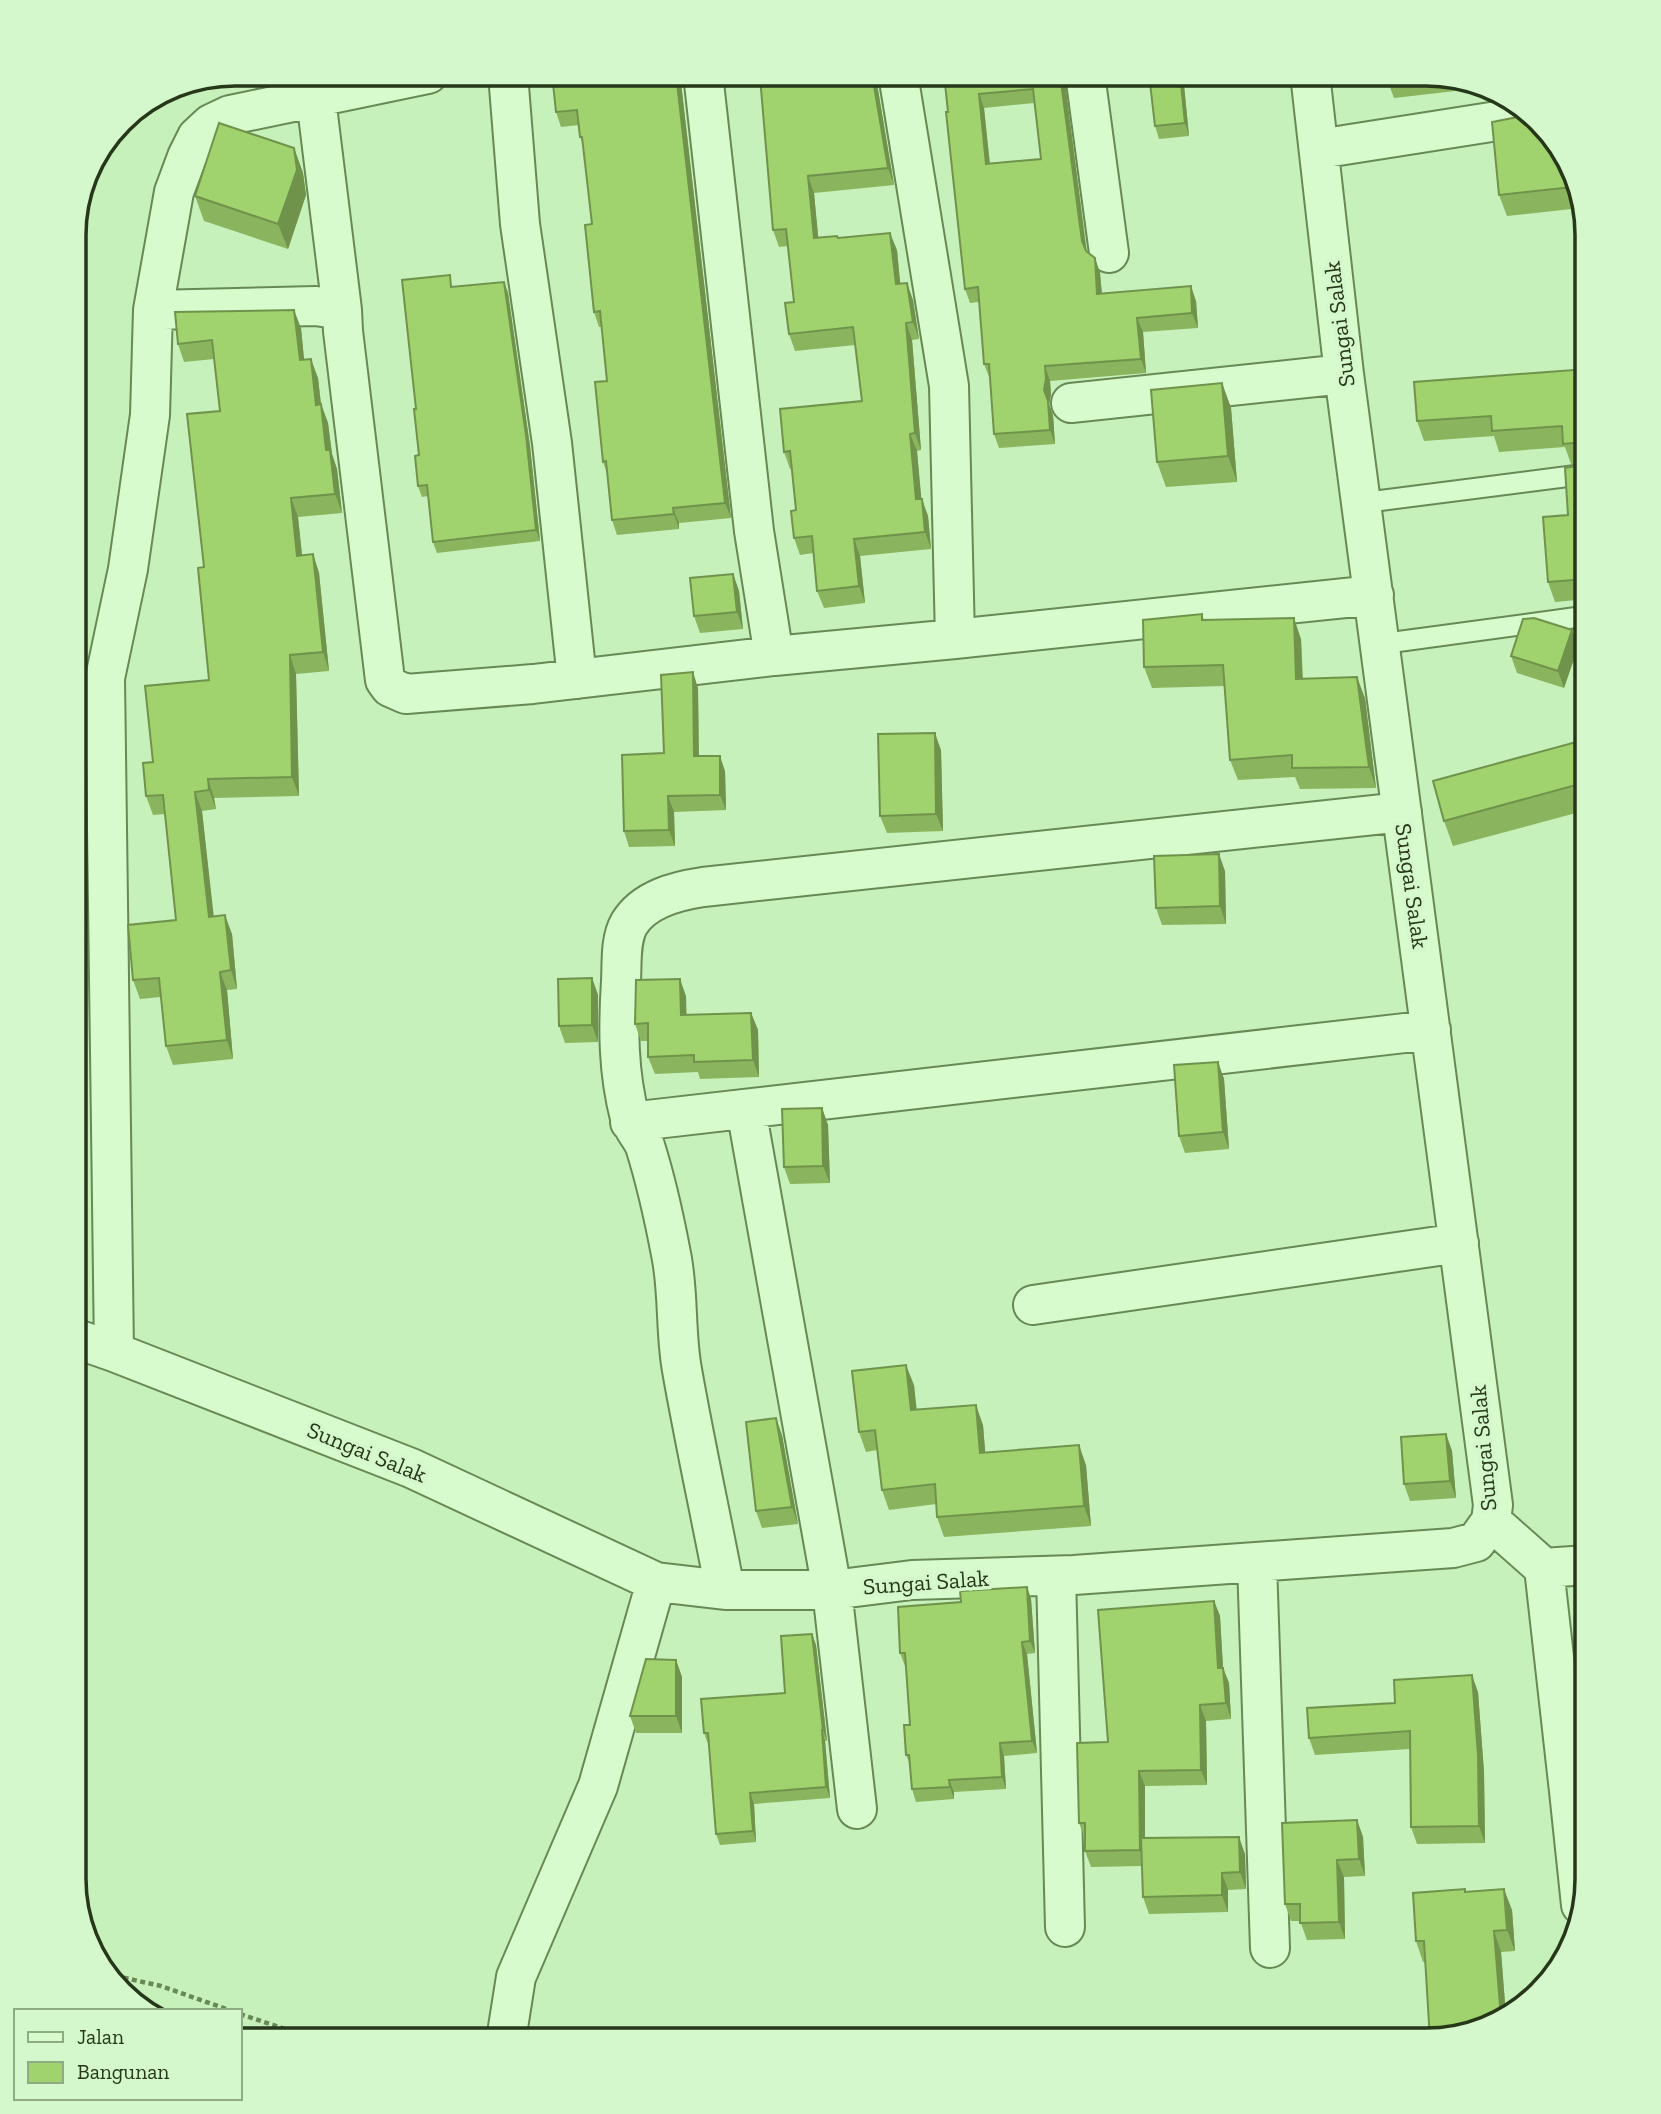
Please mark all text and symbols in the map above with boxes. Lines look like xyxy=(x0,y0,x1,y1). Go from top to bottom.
street label: Sungai Salak xyxy=(1317,260,1361,388)
street label: Sungai Salak xyxy=(1389,822,1435,951)
street label: Sungai Salak xyxy=(1464,1384,1502,1512)
street label: Sungai Salak xyxy=(303,1415,431,1489)
street label: Sungai Salak xyxy=(862,1564,990,1600)
legend xyxy=(14,2009,242,2100)
text: Jalan xyxy=(77,2024,124,2049)
text: Bangunan xyxy=(77,2059,169,2084)

